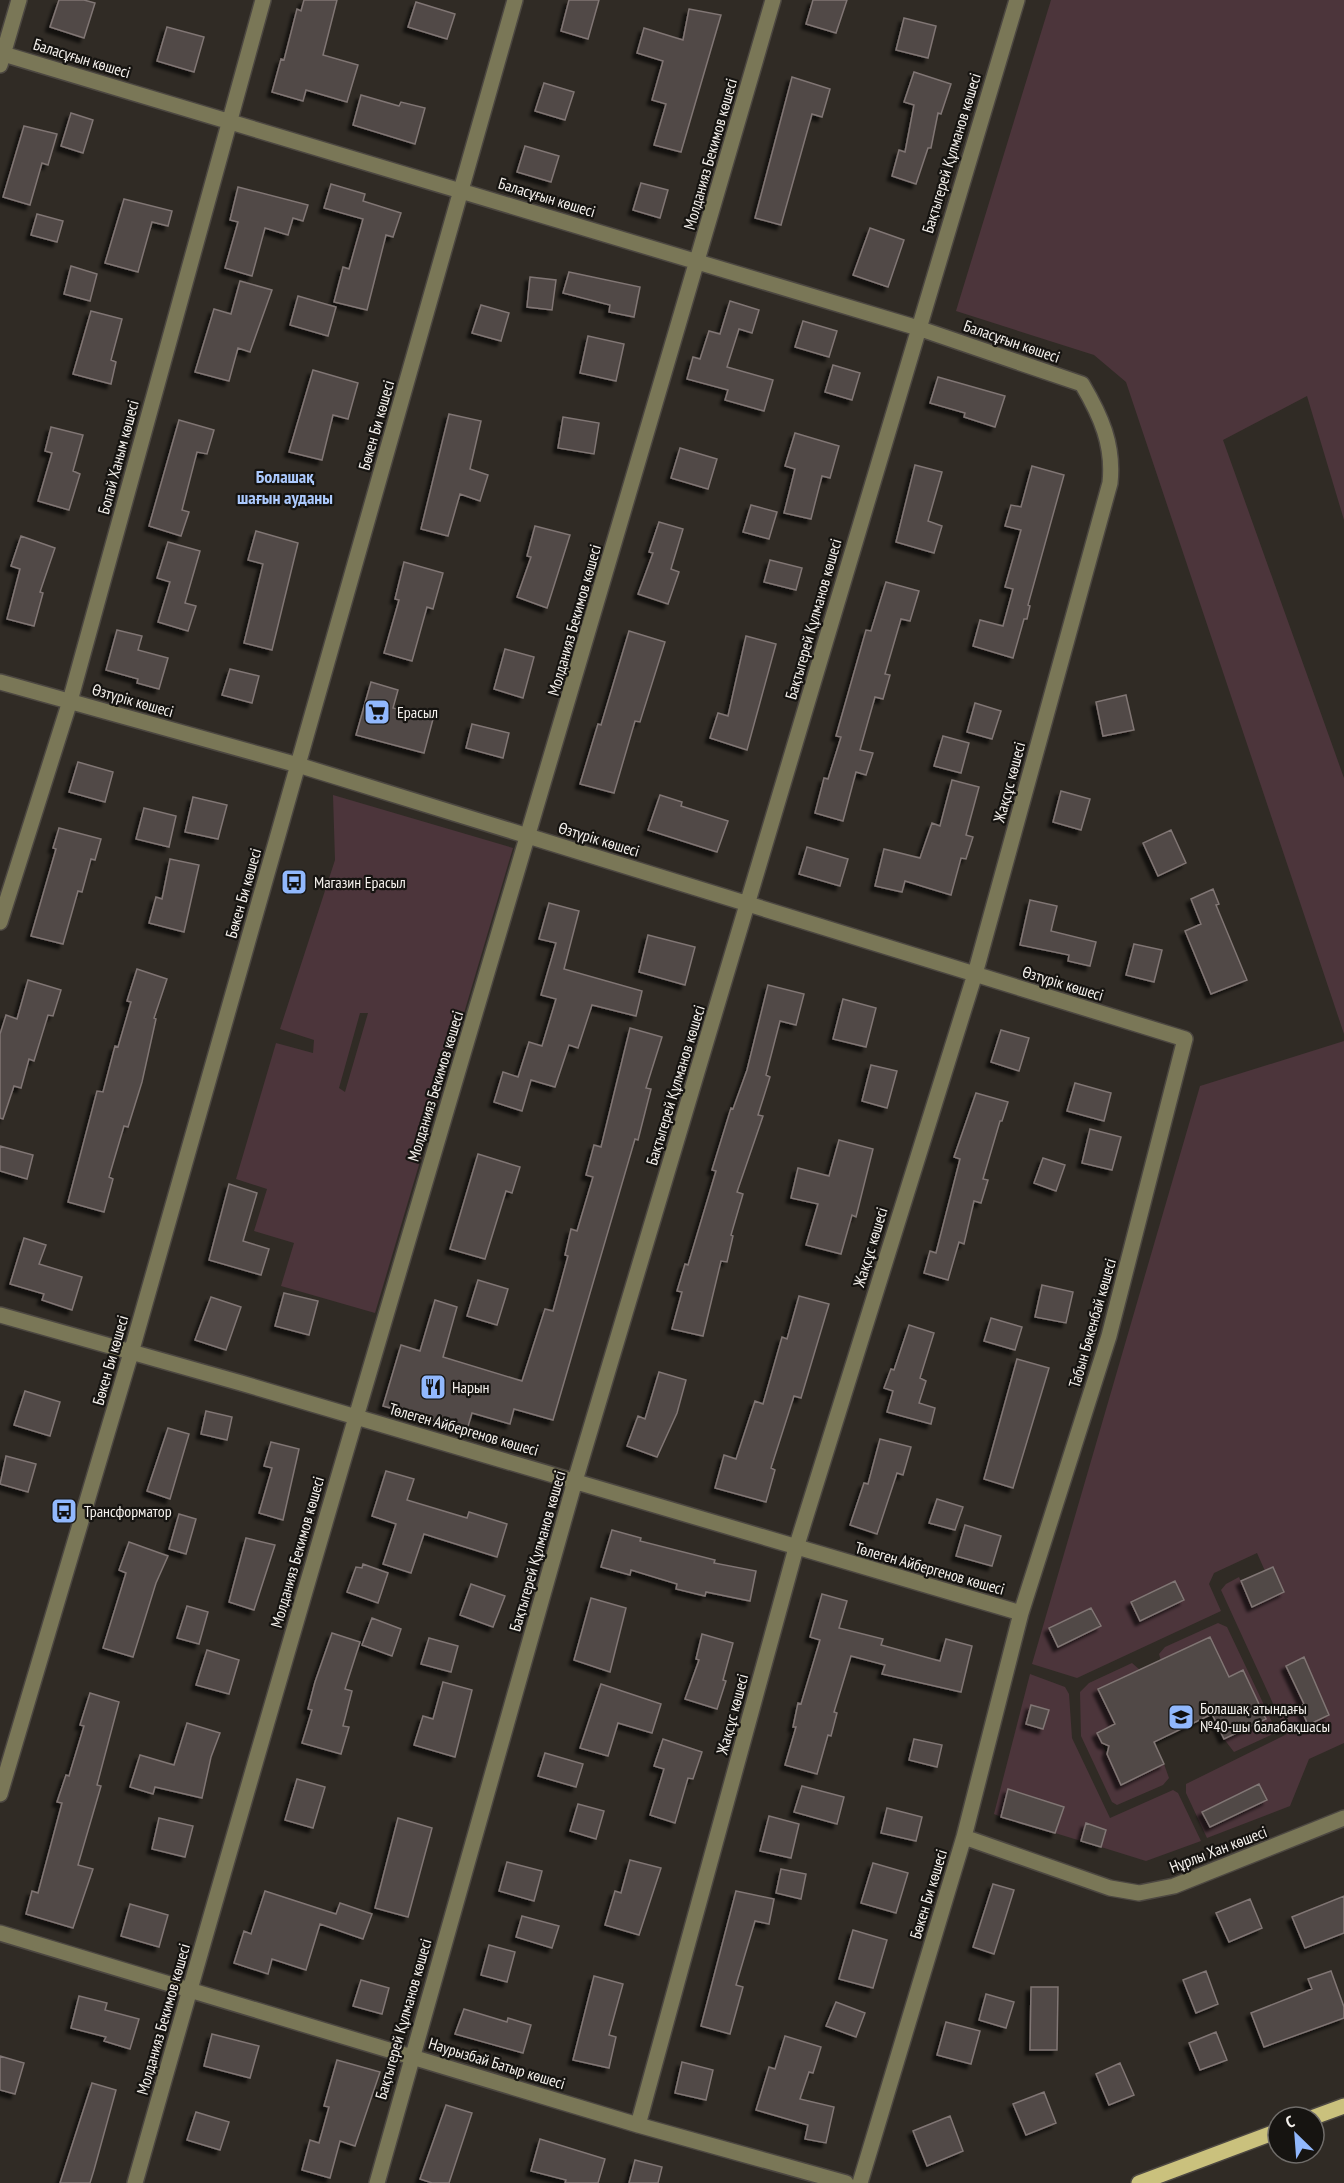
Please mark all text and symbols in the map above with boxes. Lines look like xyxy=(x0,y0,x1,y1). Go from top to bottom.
street label: Баласұғын көшесі xyxy=(31,34,133,82)
street label: Бақтыгерей Құлманов көшесі xyxy=(917,71,985,235)
street label: Молданияз Бекимов көшесі xyxy=(679,76,741,232)
street label: Баласұғын көшесі xyxy=(496,173,598,221)
street label: Баласұғын көшесі xyxy=(961,315,1063,367)
street label: Бөкен Би көшесі xyxy=(354,378,398,472)
street label: Бопай Ханым көшесі xyxy=(93,398,143,516)
district label: Болашақ шағын ауданы xyxy=(237,465,333,509)
street label: Бақтыгерей Құлманов көшесі xyxy=(780,536,846,702)
street label: Молданияз Бекимов көшесі xyxy=(543,542,605,698)
street label: Өзтүрік көшесі xyxy=(90,679,176,721)
supermarket icon: Ерасыл xyxy=(362,697,392,727)
place label: Ерасыл xyxy=(397,702,438,722)
street label: Жақсұс көшесі xyxy=(988,740,1029,825)
street label: Өзтүрік көшесі xyxy=(556,817,642,861)
street label: Бөкен Би көшесі xyxy=(221,846,265,940)
bus stop icon: Магазин Ерасыл xyxy=(279,867,309,897)
place label: Магазин Ерасыл xyxy=(314,872,406,892)
street label: Өзтүрік көшесі xyxy=(1020,961,1106,1005)
street label: Бақтыгерей Құлманов көшесі xyxy=(641,1003,709,1167)
street label: Молданияз Бекимов көшесі xyxy=(403,1008,467,1164)
street label: Жақсұс көшесі xyxy=(848,1205,892,1290)
street label: Табын Бөкенбай көшесі xyxy=(1064,1256,1120,1390)
street label: Бөкен Би көшесі xyxy=(88,1313,132,1407)
restaurant icon: Нарын xyxy=(418,1372,448,1402)
place label: Нарын xyxy=(452,1377,490,1397)
street label: Төлеген Айбергенов көшесі xyxy=(387,1398,541,1460)
street label: Бақтыгерей Құлманов көшесі xyxy=(504,1468,570,1634)
street label: Молданияз Бекимов көшесі xyxy=(266,1474,328,1630)
bus stop icon: Трансформатор xyxy=(49,1496,79,1526)
place label: Трансформатор xyxy=(84,1501,172,1521)
street label: Төлеген Айбергенов көшесі xyxy=(853,1537,1007,1599)
street label: Жақсұс көшесі xyxy=(711,1672,752,1757)
place label: Болашақ атындағы №40-шы балабақшасы xyxy=(1200,1698,1330,1736)
school or university icon: Болашақ атындағы №40-шы балабақшасы xyxy=(1166,1702,1196,1732)
street label: Нұрлы Хан көшесі xyxy=(1166,1821,1270,1877)
street label: Бөкен Би көшесі xyxy=(905,1847,951,1941)
street label: Бақтыгерей Құлманов көшесі xyxy=(370,1936,436,2102)
street label: Молданияз Бекимов көшесі xyxy=(132,1941,194,2097)
street label: Наурызбай Батыр көшесі xyxy=(426,2033,568,2093)
north arrow xyxy=(1266,2105,1326,2165)
text: С xyxy=(1282,2111,1298,2132)

